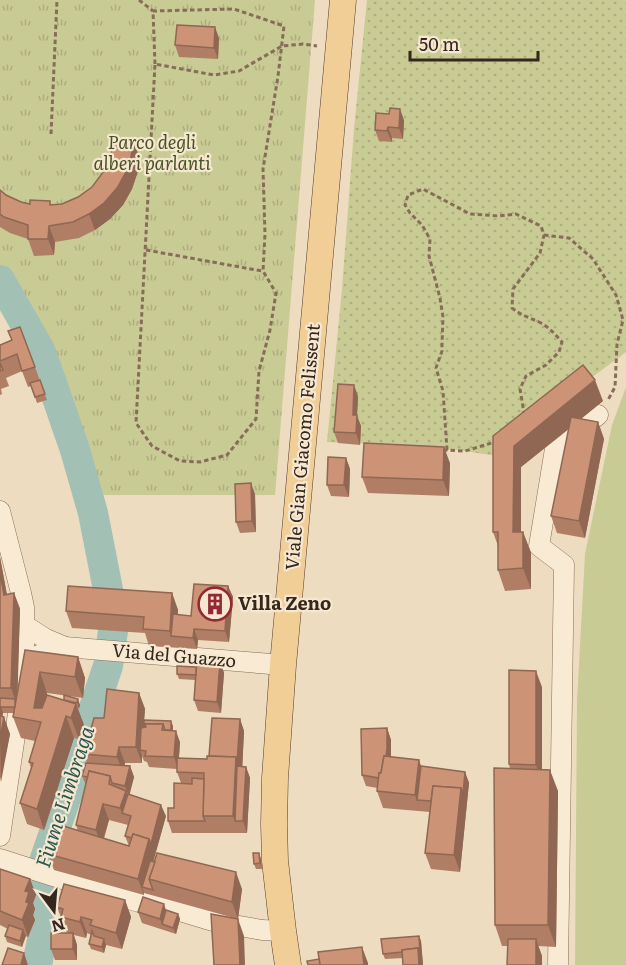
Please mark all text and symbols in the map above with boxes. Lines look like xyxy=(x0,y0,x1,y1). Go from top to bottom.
scale bar xyxy=(410,24,538,62)
text: 50 m xyxy=(419,30,460,57)
park label: Parco degli alberi parlanti xyxy=(93,128,211,176)
street label: Viale Gian Giacomo Felissent xyxy=(277,322,326,571)
building icon: Villa Zeno xyxy=(197,586,233,622)
place label: Villa Zeno xyxy=(238,589,331,616)
street label: Via del Guazzo xyxy=(111,636,237,673)
water label: Fiume Limbraga xyxy=(26,721,100,871)
north arrow xyxy=(24,881,84,941)
text: N xyxy=(49,913,68,940)

